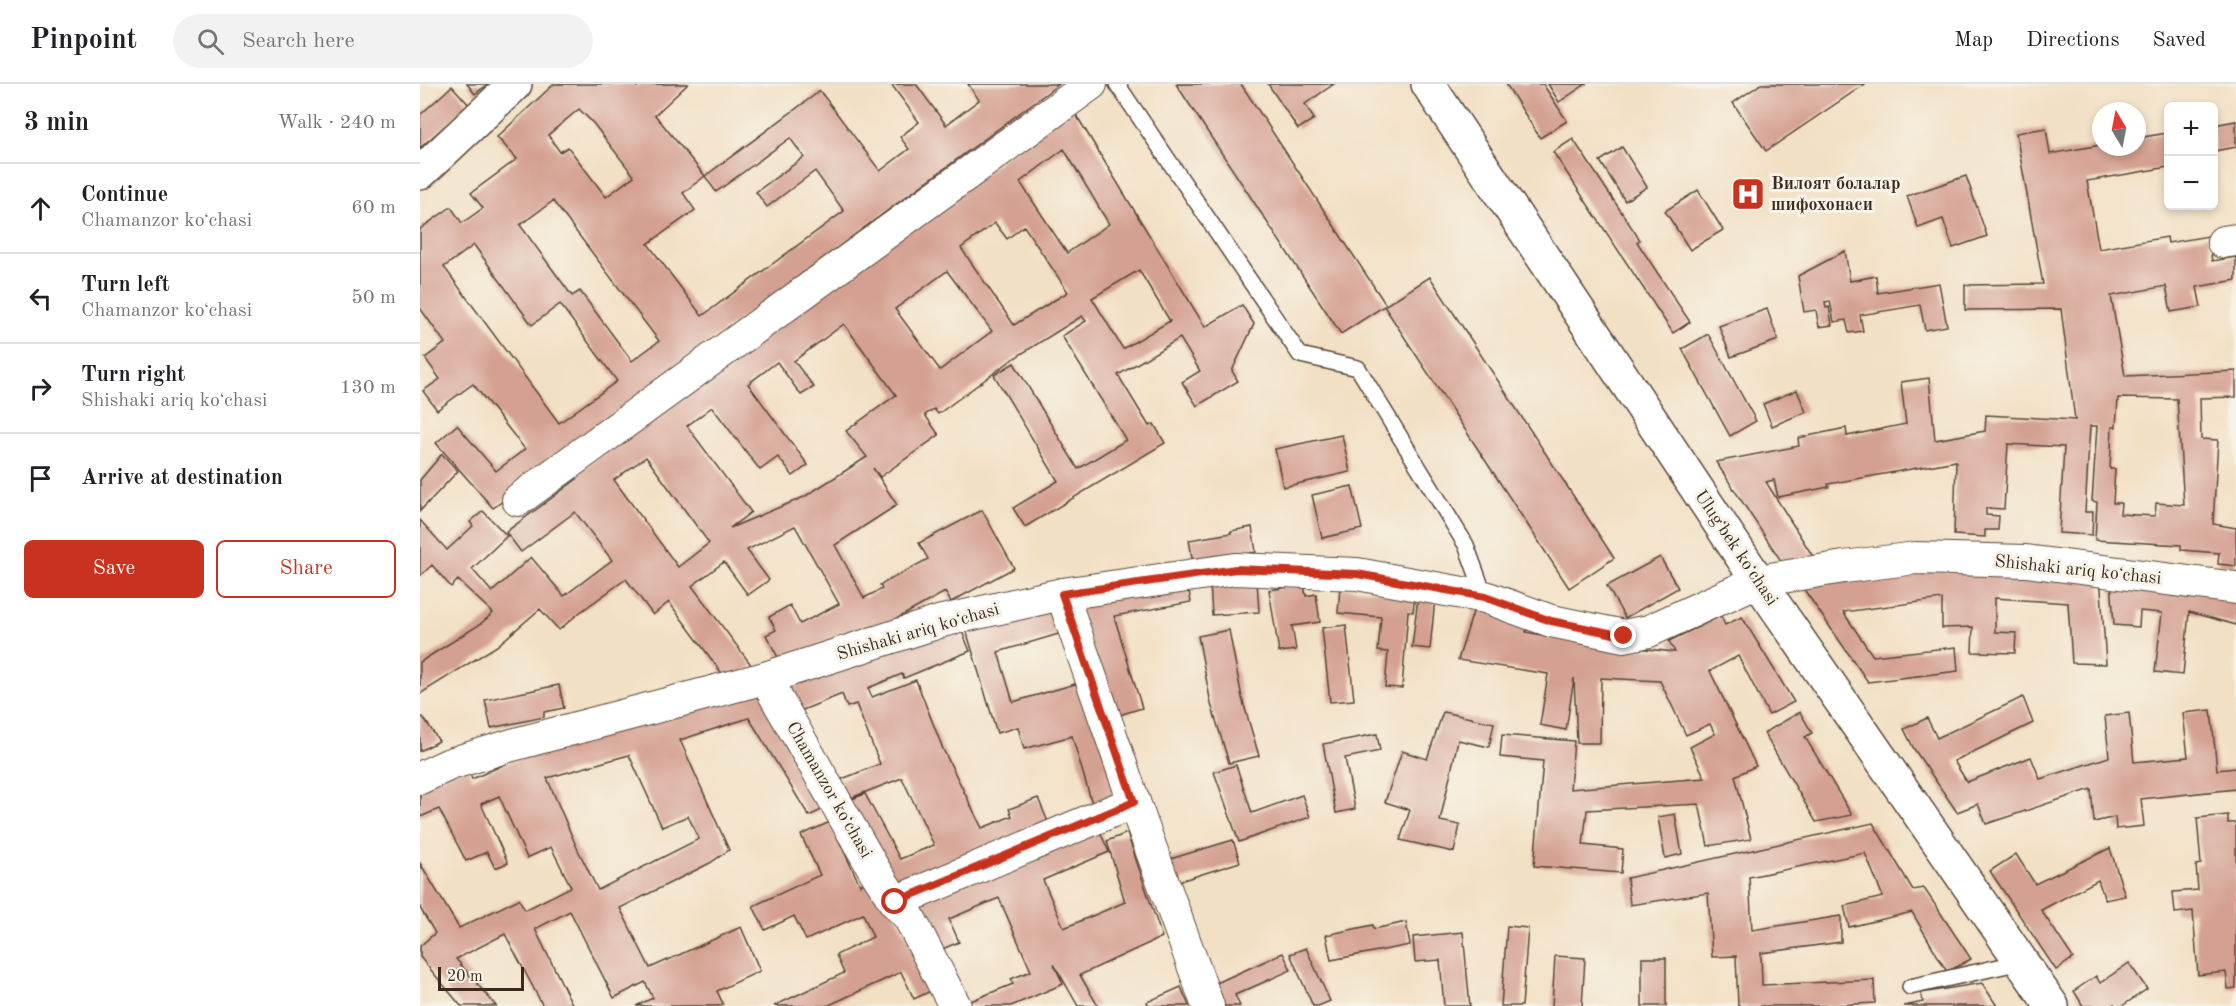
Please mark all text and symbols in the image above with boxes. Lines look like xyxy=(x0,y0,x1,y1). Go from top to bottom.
search box xyxy=(173,14,593,68)
icon: search xyxy=(194,25,227,58)
text: Pinpoint xyxy=(30,27,137,55)
text: Search here xyxy=(242,30,355,52)
text: Map xyxy=(1954,30,1993,51)
text: Directions xyxy=(2026,30,2120,51)
text: Saved xyxy=(2153,30,2206,51)
north arrow xyxy=(2092,102,2146,156)
map controls xyxy=(2164,102,2218,210)
button: + xyxy=(2164,102,2218,156)
text: 3 min xyxy=(24,110,89,136)
text: Walk · 240 m xyxy=(277,113,396,133)
button: − xyxy=(2164,156,2218,210)
place label: Вилоят болалар шифохонаси xyxy=(1771,175,1901,215)
hospital icon: Вилоят болалар шифохонаси xyxy=(1730,176,1766,212)
text: Continue xyxy=(81,184,168,206)
icon: ahead xyxy=(24,192,57,225)
text: 60 m xyxy=(351,198,396,218)
text: Chamanzor koʻchasi xyxy=(81,211,252,231)
text: Turn left xyxy=(81,274,170,296)
icon: left xyxy=(24,282,57,315)
text: 50 m xyxy=(351,288,396,308)
text: Chamanzor koʻchasi xyxy=(81,301,252,321)
text: Turn right xyxy=(81,364,185,386)
icon: right xyxy=(24,372,57,405)
text: 130 m xyxy=(340,378,396,398)
text: Shishaki ariq koʻchasi xyxy=(81,391,268,411)
icon: arrive xyxy=(24,462,57,495)
text: Arrive at destination xyxy=(81,467,283,489)
street label: Ulugʻbek koʻchasi xyxy=(1691,487,1781,609)
button: Save xyxy=(24,540,204,598)
button: Share xyxy=(216,540,396,598)
street label: Shishaki ariq koʻchasi xyxy=(1994,552,2163,588)
street label: Shishaki ariq koʻchasi xyxy=(835,600,1001,664)
route end xyxy=(1610,622,1636,648)
street label: Chamanzor koʻchasi xyxy=(783,719,875,861)
route start xyxy=(881,888,907,914)
scale bar xyxy=(438,964,524,992)
text: 20 m xyxy=(447,969,483,985)

